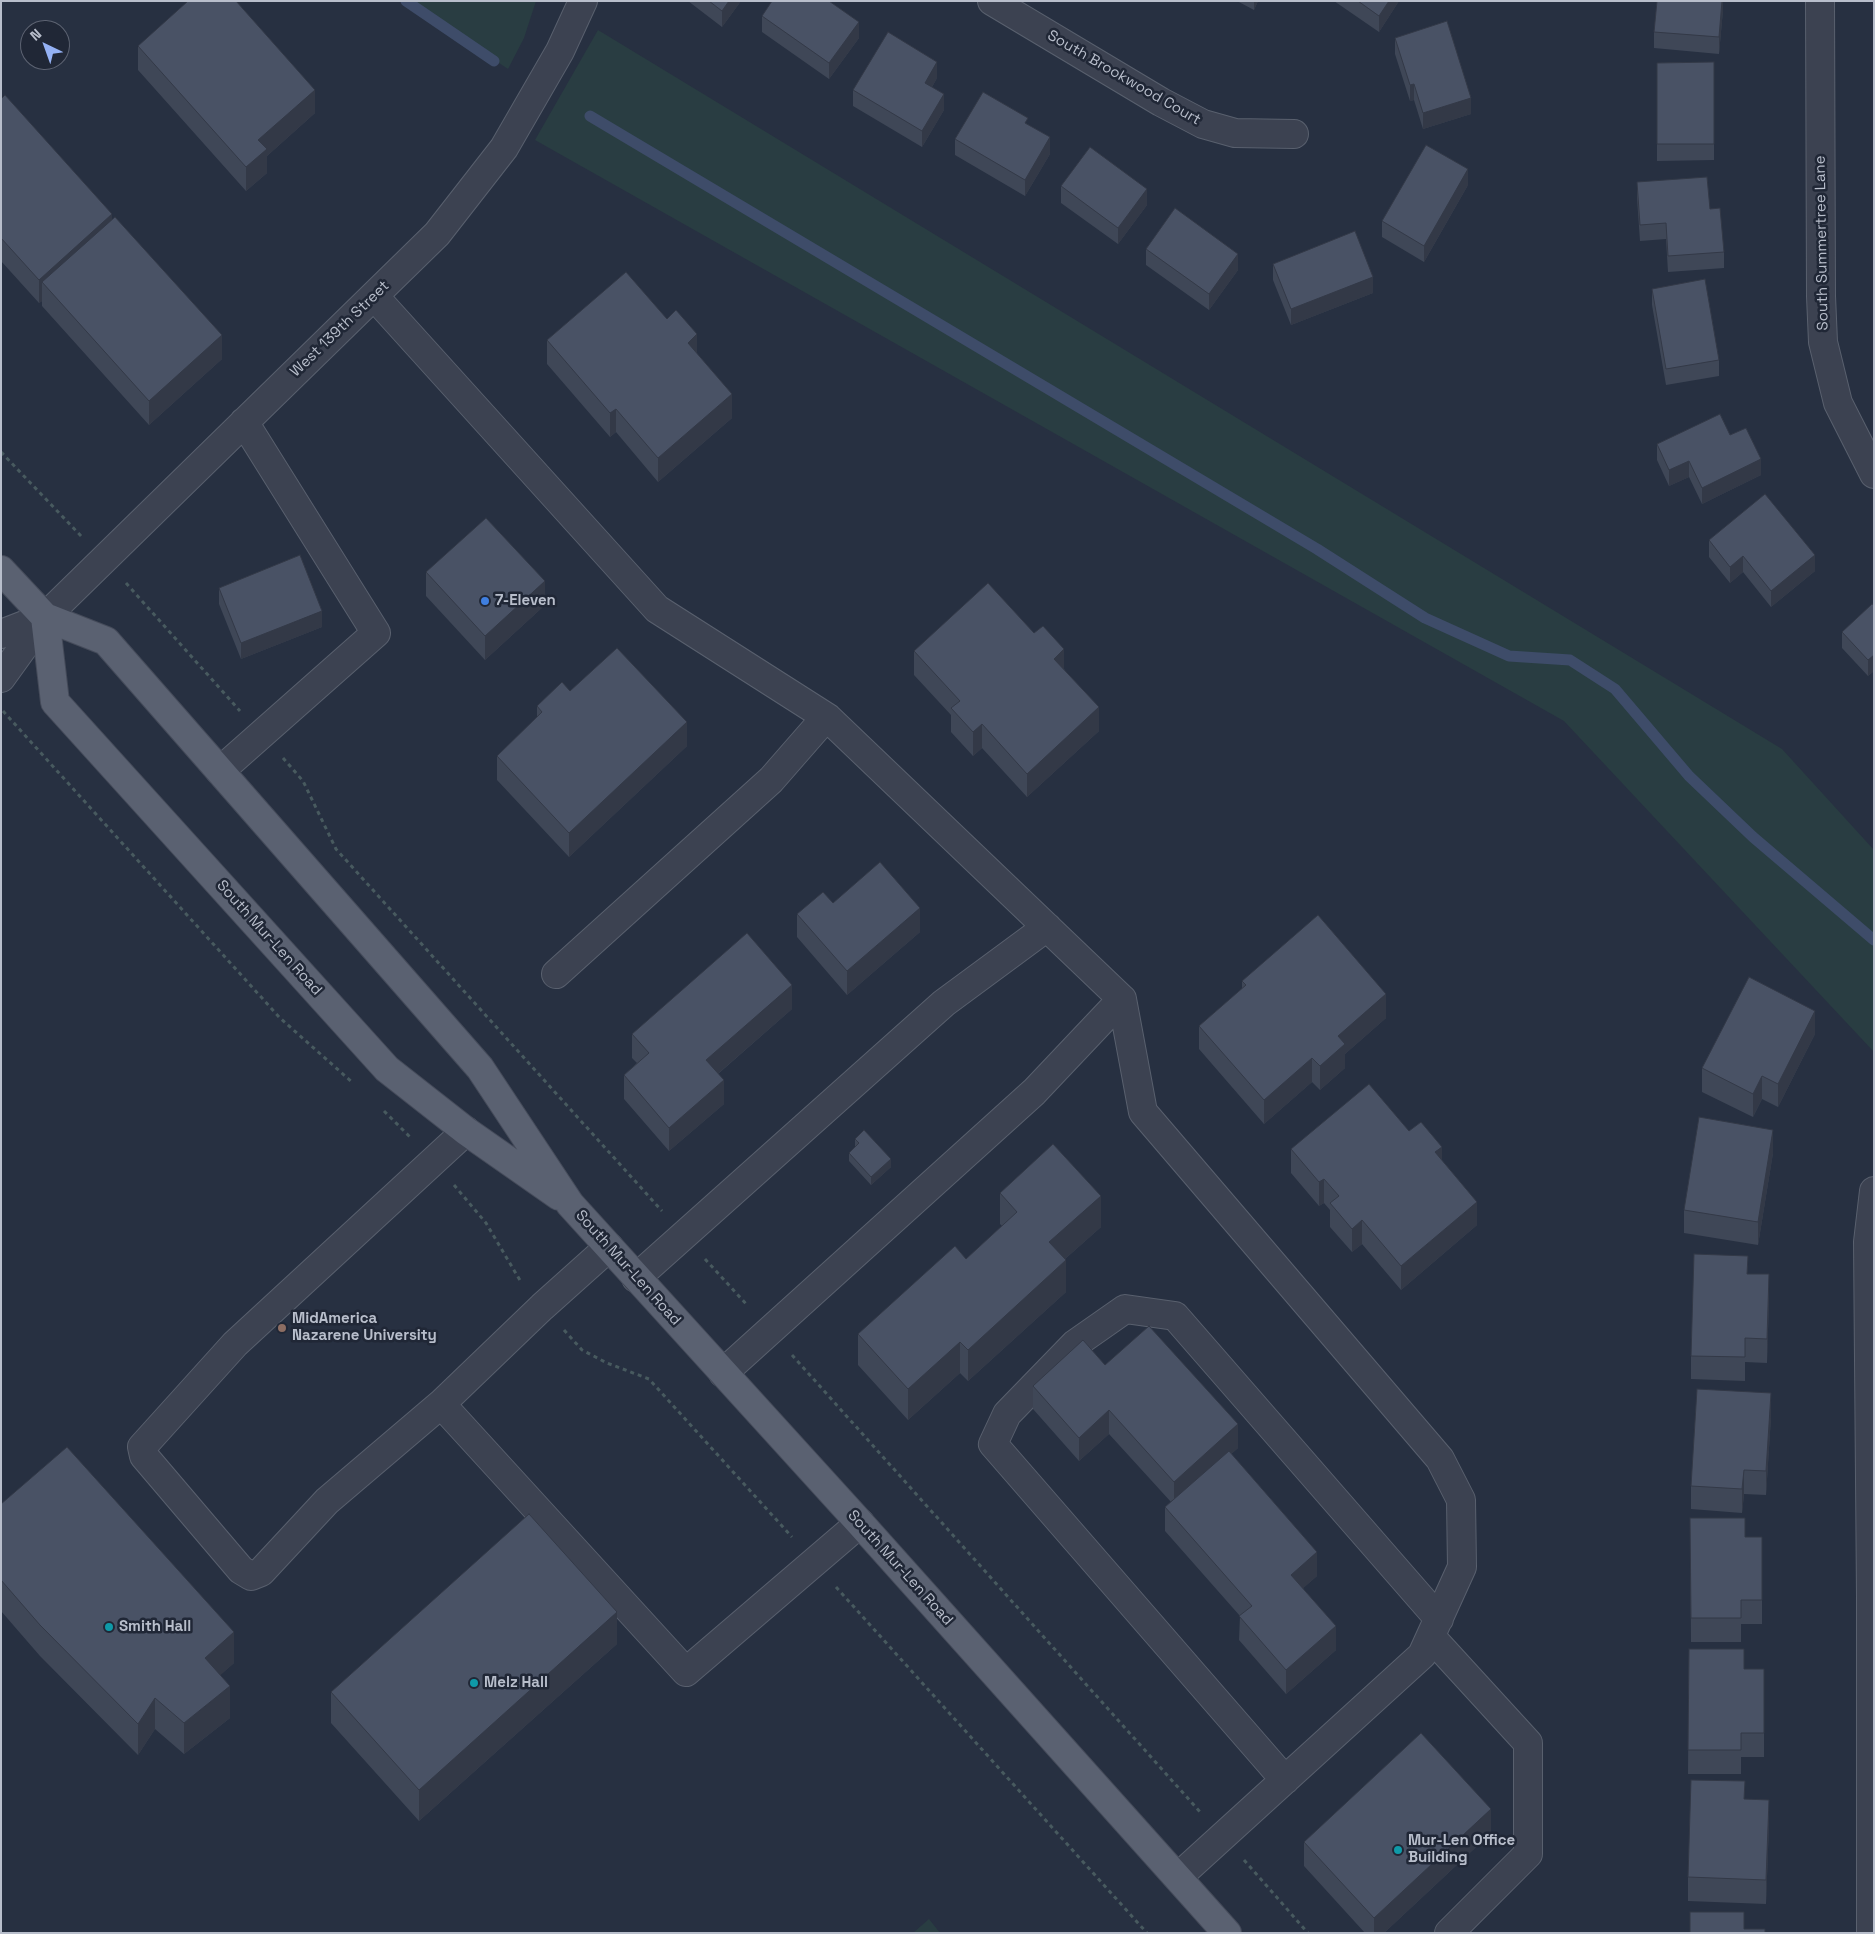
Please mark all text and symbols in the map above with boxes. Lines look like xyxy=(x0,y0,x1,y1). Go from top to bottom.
north arrow xyxy=(20,20,70,70)
text: N xyxy=(26,25,45,44)
street label: South Brookwood Court xyxy=(1044,27,1204,129)
street label: South Summertree Lane xyxy=(1811,155,1833,331)
street label: West 139th Street xyxy=(287,277,393,381)
place label: 7-Eleven xyxy=(495,592,556,610)
marker: 7-Eleven xyxy=(479,595,491,607)
street label: South Mur-Len Road xyxy=(213,877,325,999)
street label: South Mur-Len Road xyxy=(572,1207,684,1329)
place label: MidAmerica Nazarene University xyxy=(292,1310,437,1345)
marker: MidAmerica Nazarene University xyxy=(276,1322,288,1334)
street label: South Mur-Len Road xyxy=(844,1507,956,1629)
place label: Smith Hall xyxy=(119,1618,191,1636)
marker: Smith Hall xyxy=(103,1621,115,1633)
place label: Melz Hall xyxy=(484,1674,548,1692)
marker: Melz Hall xyxy=(468,1677,480,1689)
place label: Mur-Len Office Building xyxy=(1408,1832,1515,1867)
marker: Mur-Len Office Building xyxy=(1392,1844,1404,1856)

